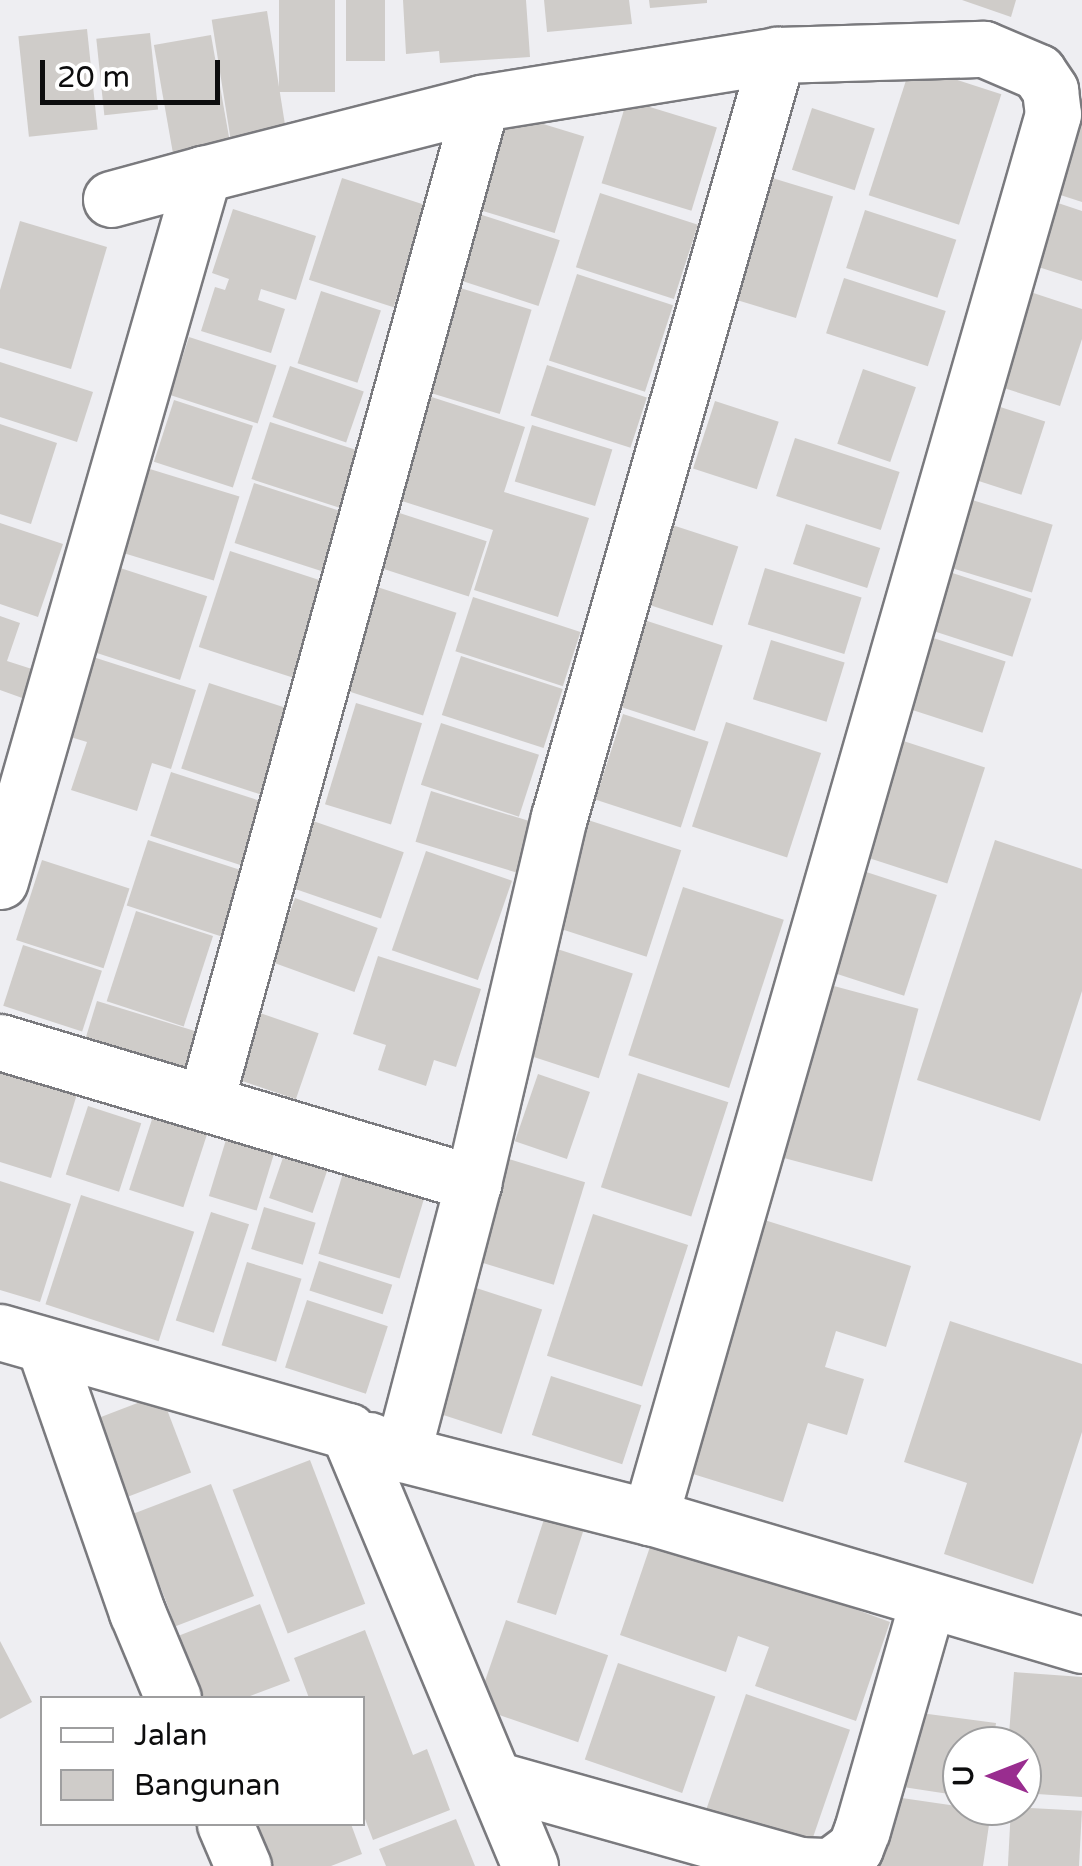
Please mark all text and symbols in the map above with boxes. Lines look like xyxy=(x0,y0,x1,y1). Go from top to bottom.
scale bar xyxy=(45,40,225,102)
text: 20 m xyxy=(57,59,130,96)
legend xyxy=(40,1696,365,1826)
text: Jalan xyxy=(134,1717,207,1754)
north arrow xyxy=(942,1726,1042,1826)
text: U xyxy=(947,1765,981,1787)
text: Bangunan xyxy=(134,1767,281,1804)

